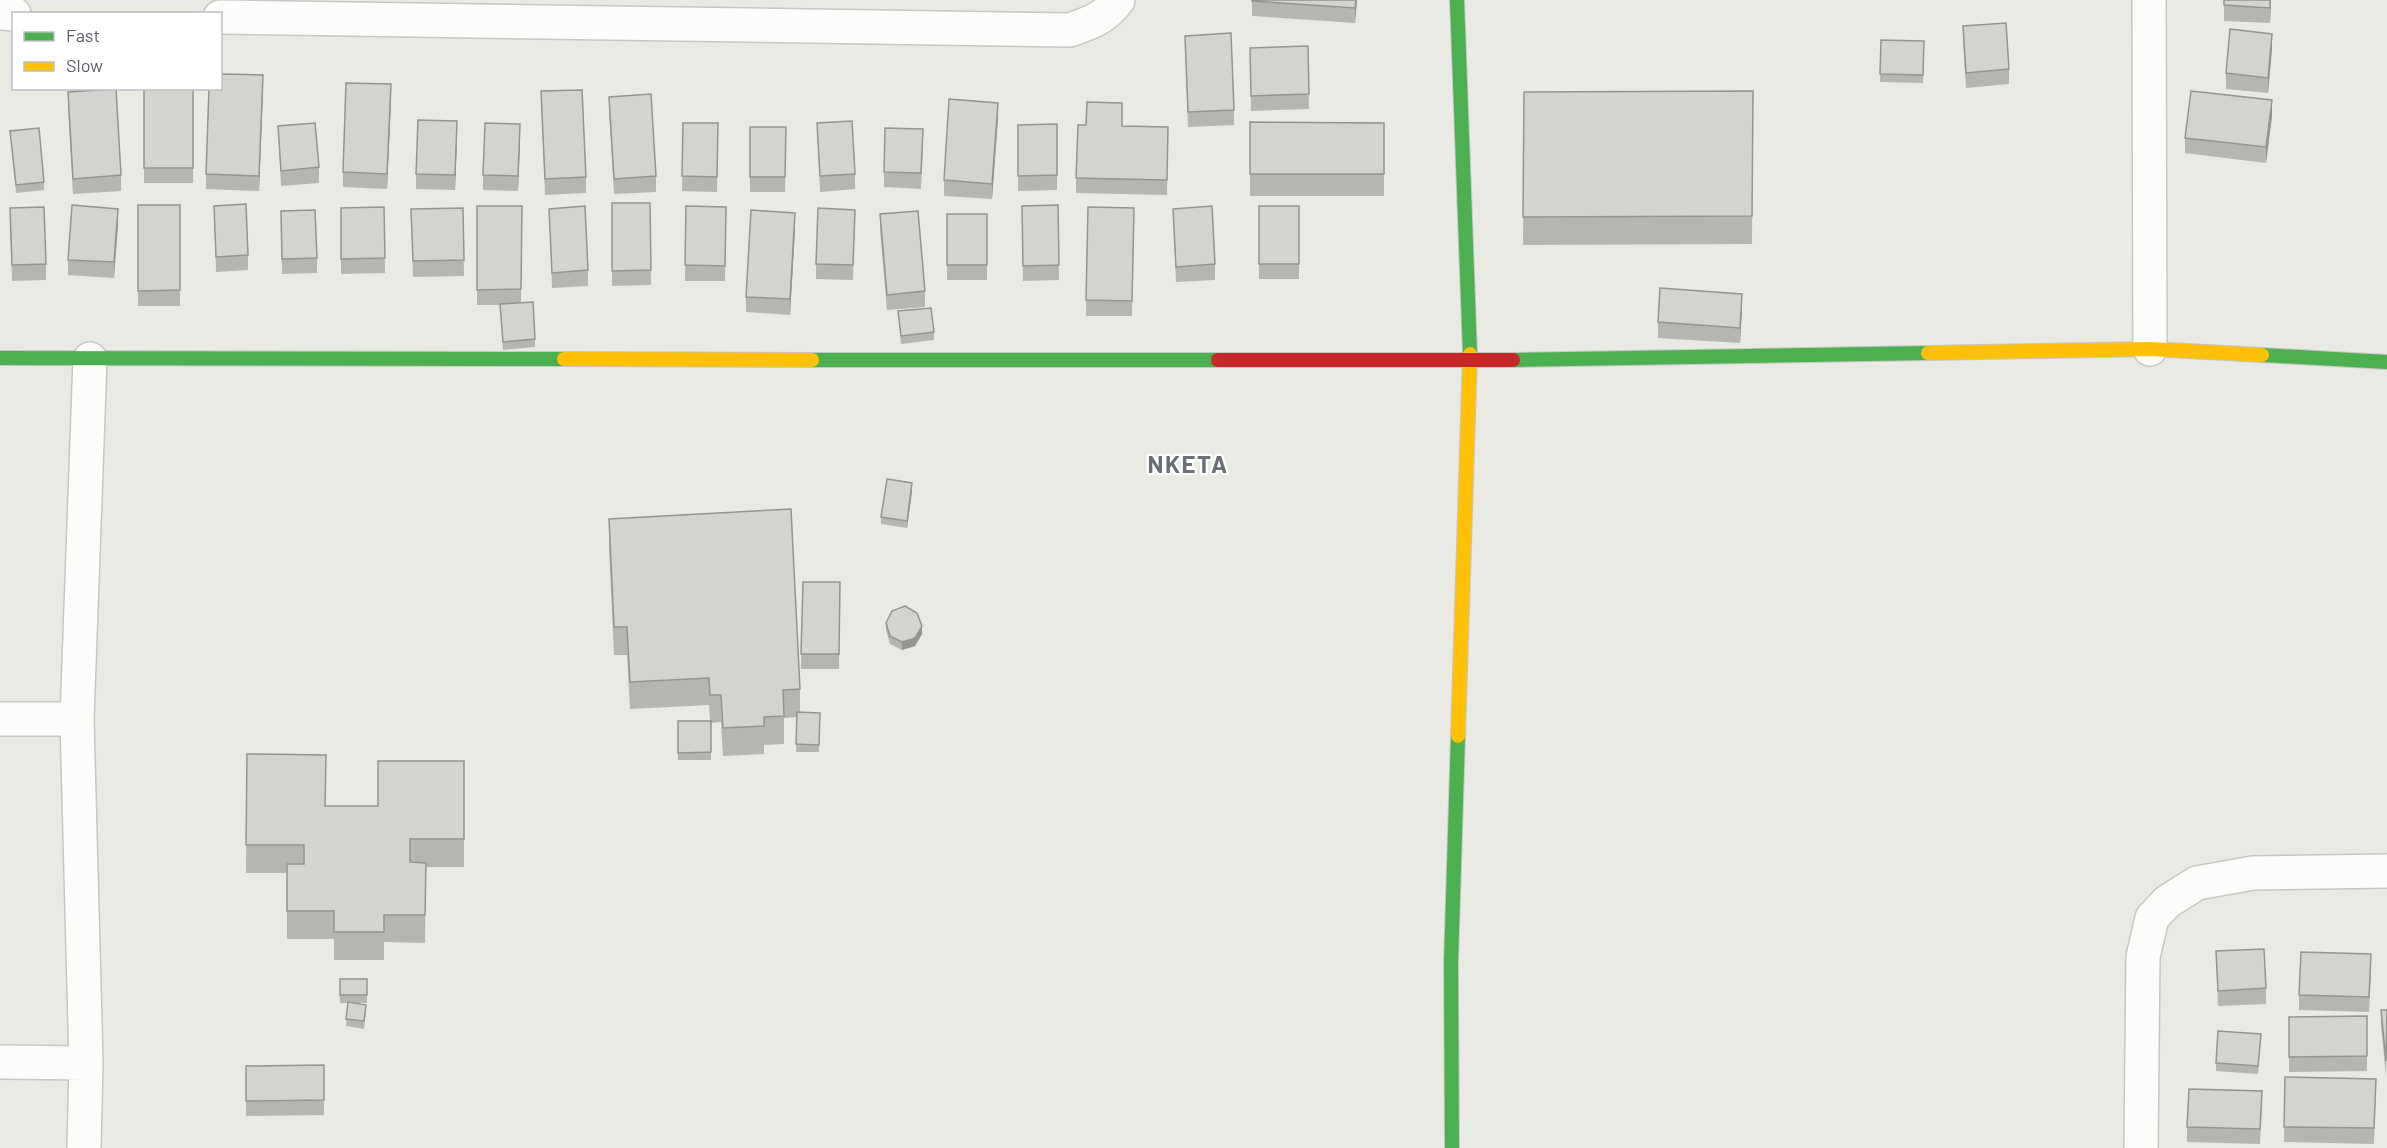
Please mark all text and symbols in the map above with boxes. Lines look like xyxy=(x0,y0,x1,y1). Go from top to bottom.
legend xyxy=(12,12,222,90)
text: Fast xyxy=(66,24,100,46)
text: Slow xyxy=(66,54,103,76)
district label: NKETA xyxy=(1147,449,1229,478)

